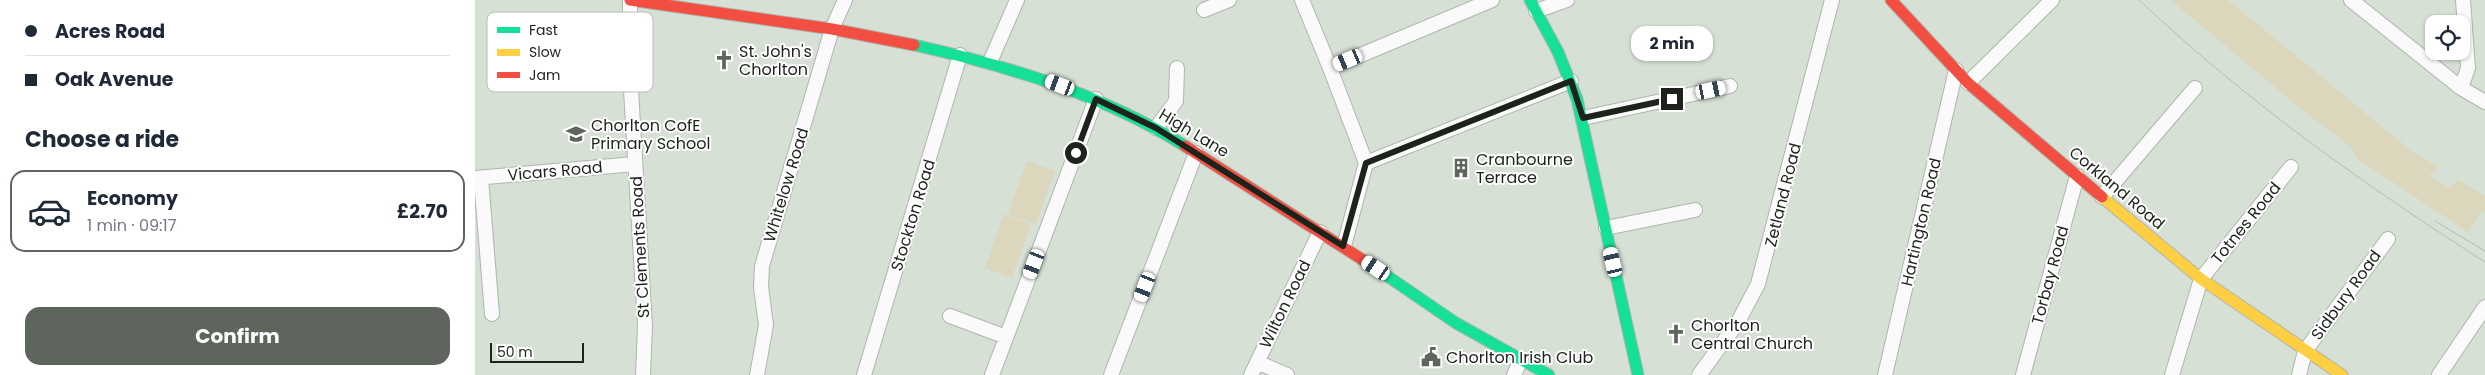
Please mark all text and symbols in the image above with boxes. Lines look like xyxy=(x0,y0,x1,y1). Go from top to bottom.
legend xyxy=(487,12,653,92)
map controls xyxy=(2425,15,2470,60)
button: locate xyxy=(2425,15,2470,60)
text: Acres Road xyxy=(55,18,165,45)
text: Fast xyxy=(529,20,558,40)
callout: 2 min xyxy=(1631,27,1713,62)
text: 2 min xyxy=(1650,32,1694,55)
place label: St. John's Chorlton xyxy=(739,40,812,81)
text: Slow xyxy=(529,42,562,62)
car xyxy=(1331,47,1364,73)
church icon: St. John's Chorlton xyxy=(713,49,735,71)
text: Jam xyxy=(529,65,560,85)
text: Oak Avenue xyxy=(55,66,174,93)
car xyxy=(1043,73,1076,97)
car xyxy=(1694,80,1727,100)
route end xyxy=(1661,88,1683,110)
street label: High Lane xyxy=(1155,103,1234,163)
place label: Chorlton CofE Primary School xyxy=(591,114,710,155)
school or university icon: Chorlton CofE Primary School xyxy=(565,123,587,145)
text: Choose a ride xyxy=(25,124,179,155)
street label: Whitelow Road xyxy=(758,125,814,245)
street label: Zetland Road xyxy=(1759,141,1807,249)
street label: Corkland Road xyxy=(2064,141,2170,235)
route start xyxy=(1065,142,1087,164)
place label: Cranbourne Terrace xyxy=(1476,148,1573,189)
street label: Vicars Road xyxy=(506,155,604,187)
street label: Stockton Road xyxy=(885,156,941,274)
street label: Hartington Road xyxy=(1895,156,1947,288)
building icon: Cranbourne Terrace xyxy=(1450,157,1472,179)
street label: St Clements Road xyxy=(625,175,655,319)
street label: Totnes Road xyxy=(2206,177,2286,269)
text: Economy xyxy=(87,185,178,212)
icon: car xyxy=(27,189,72,234)
text: £2.70 xyxy=(397,198,448,225)
text: 1 min · 09:17 xyxy=(87,214,176,237)
street label: Torbay Road xyxy=(2026,223,2074,327)
street label: Sidbury Road xyxy=(2306,245,2386,345)
car xyxy=(1602,246,1623,278)
car xyxy=(1021,247,1046,281)
car xyxy=(1359,253,1392,283)
street label: Wilton Road xyxy=(1254,256,1316,352)
car xyxy=(1132,270,1157,304)
button: Confirm xyxy=(25,307,450,365)
place label: Chorlton Central Church xyxy=(1691,314,1813,355)
church icon: Chorlton Central Church xyxy=(1665,323,1687,345)
scale bar xyxy=(490,340,584,363)
text: 50 m xyxy=(497,342,533,362)
public building icon: Chorlton Irish Club xyxy=(1420,346,1442,368)
place label: Chorlton Irish Club xyxy=(1446,346,1594,369)

